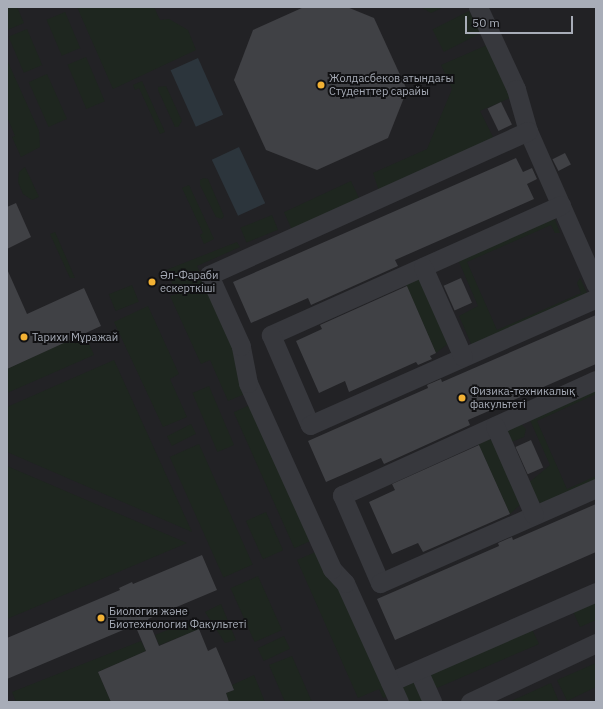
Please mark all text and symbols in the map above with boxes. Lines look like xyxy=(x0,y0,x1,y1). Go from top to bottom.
scale bar xyxy=(467,8,575,34)
text: 50 m xyxy=(472,15,500,30)
place label: Жолдасбеков атындағы Студенттер сарайы xyxy=(329,72,453,98)
marker: Жолдасбеков атындағы Студенттер сарайы xyxy=(316,80,326,90)
place label: Әл-Фараби ескерткіші xyxy=(160,269,219,295)
marker: Әл-Фараби ескерткіші xyxy=(147,277,157,287)
place label: Тарихи Мұражай xyxy=(32,330,118,344)
marker: Тарихи Мұражай xyxy=(19,332,29,342)
place label: Физика-техникалық факультеті xyxy=(470,385,575,411)
marker: Физика-техникалық факультеті xyxy=(457,393,467,403)
place label: Биология және Биотехнология Факультеті xyxy=(109,605,246,631)
marker: Биология және Биотехнология Факультеті xyxy=(96,613,106,623)

